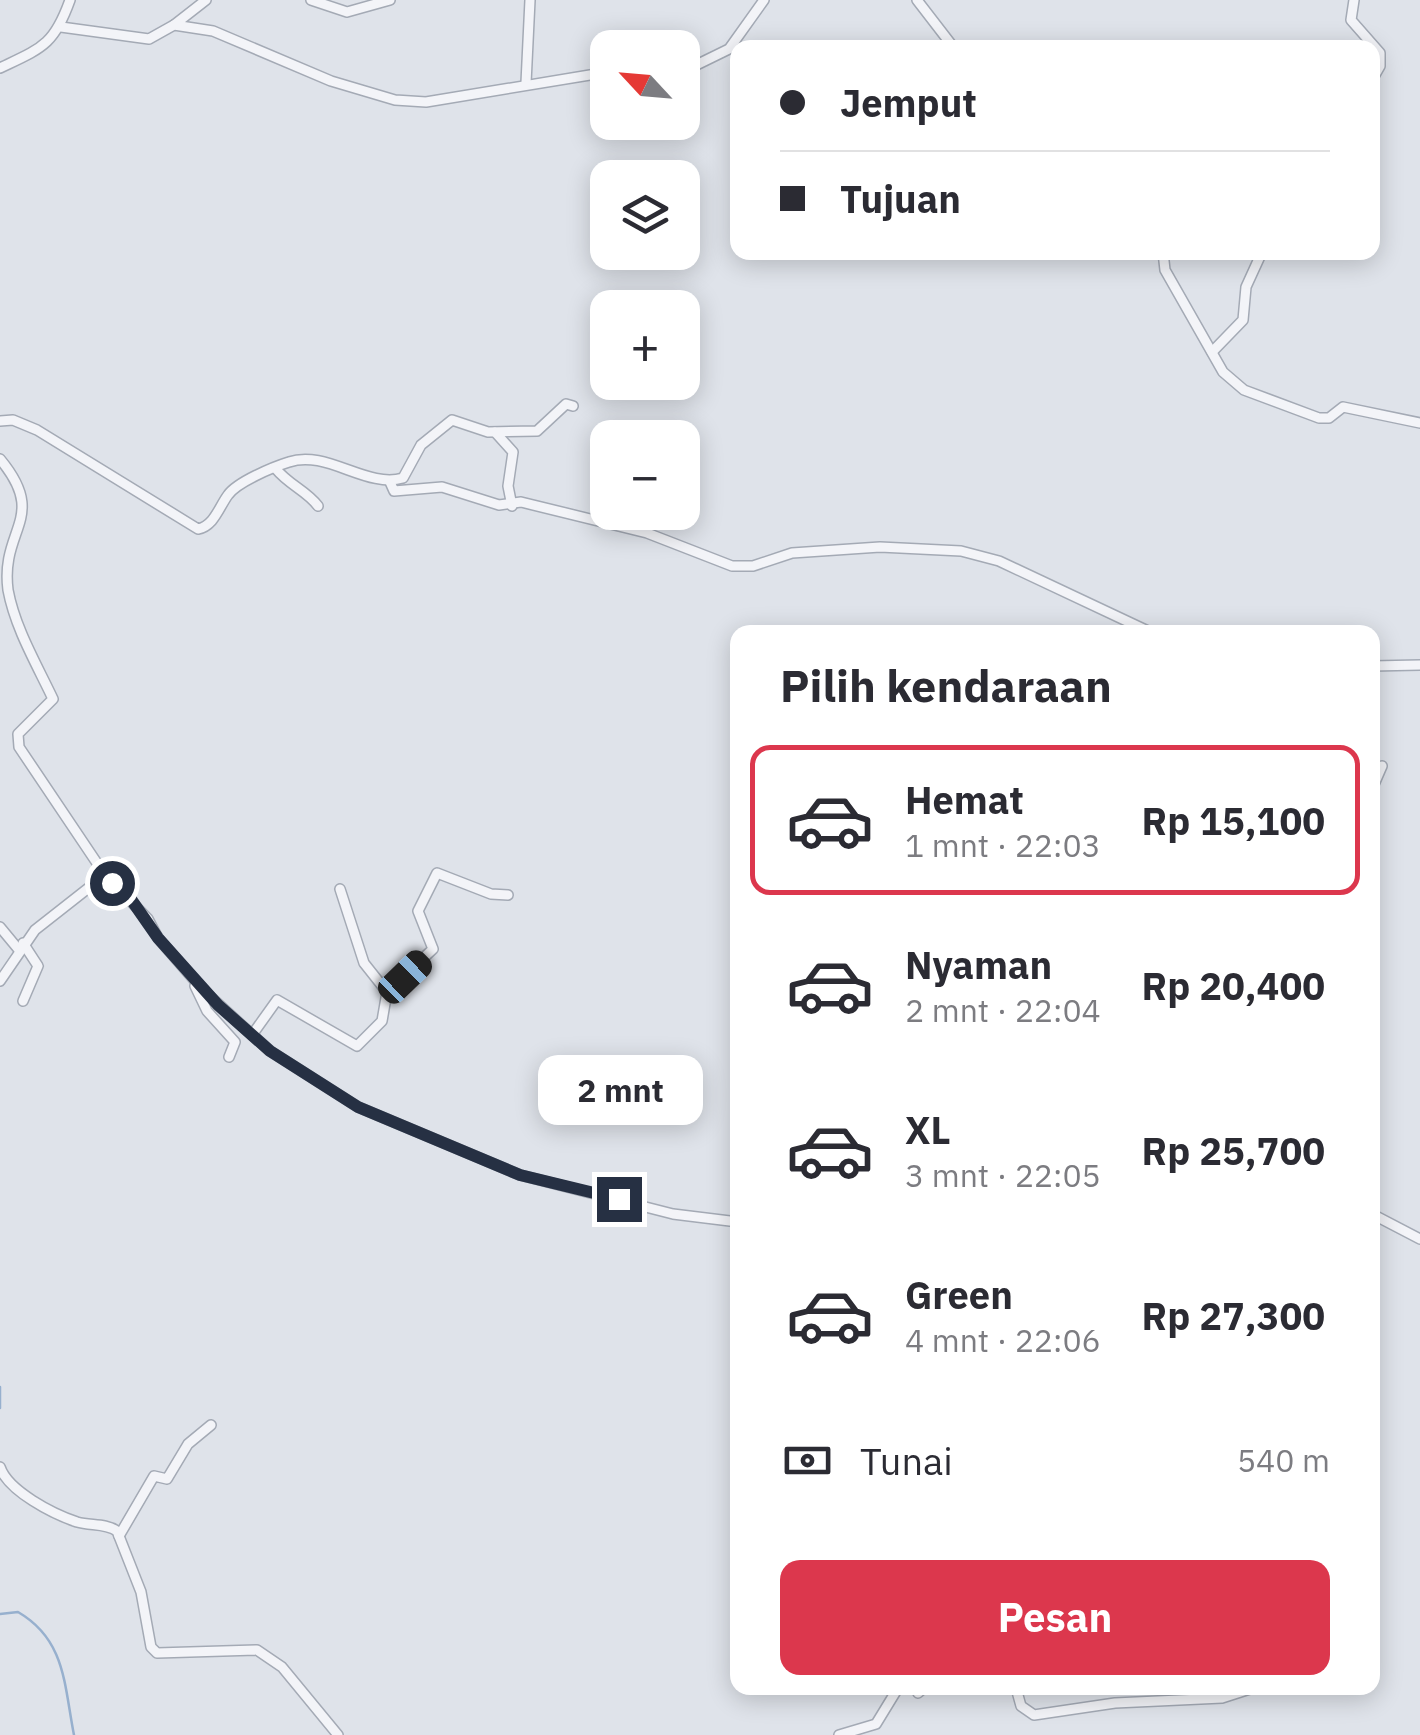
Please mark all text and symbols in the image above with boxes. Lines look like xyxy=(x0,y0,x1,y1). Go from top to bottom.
north arrow xyxy=(590,30,700,140)
map controls xyxy=(590,30,700,530)
text: Jemput xyxy=(840,78,977,127)
button: layers xyxy=(590,160,700,270)
text: Tujuan xyxy=(840,174,961,223)
button: + xyxy=(590,290,700,400)
button: − xyxy=(590,420,700,530)
text: Pilih kendaraan xyxy=(780,656,1112,714)
icon: car xyxy=(785,775,875,865)
text: Hemat xyxy=(905,775,1024,824)
text: Rp 15,100 xyxy=(1142,796,1325,845)
text: 1 mnt · 22:03 xyxy=(905,824,1101,866)
route start xyxy=(90,861,135,906)
icon: car xyxy=(785,940,875,1030)
text: Nyaman xyxy=(905,940,1052,989)
car xyxy=(373,945,437,1009)
text: Rp 20,400 xyxy=(1142,961,1325,1010)
text: 2 mnt · 22:04 xyxy=(905,989,1101,1031)
callout: 2 mnt xyxy=(536,1054,702,1124)
text: 2 mnt xyxy=(577,1069,664,1111)
icon: car xyxy=(785,1105,875,1195)
text: XL xyxy=(905,1105,951,1154)
text: Rp 25,700 xyxy=(1142,1126,1325,1175)
text: 3 mnt · 22:05 xyxy=(905,1154,1101,1196)
route end xyxy=(597,1177,642,1222)
icon: car xyxy=(785,1270,875,1360)
text: Green xyxy=(905,1270,1013,1319)
text: Rp 27,300 xyxy=(1142,1291,1325,1340)
text: 4 mnt · 22:06 xyxy=(905,1319,1101,1361)
icon: cash xyxy=(780,1433,835,1488)
text: Tunai xyxy=(860,1436,953,1485)
text: 540 m xyxy=(1237,1439,1330,1481)
button: Pesan xyxy=(780,1560,1330,1675)

